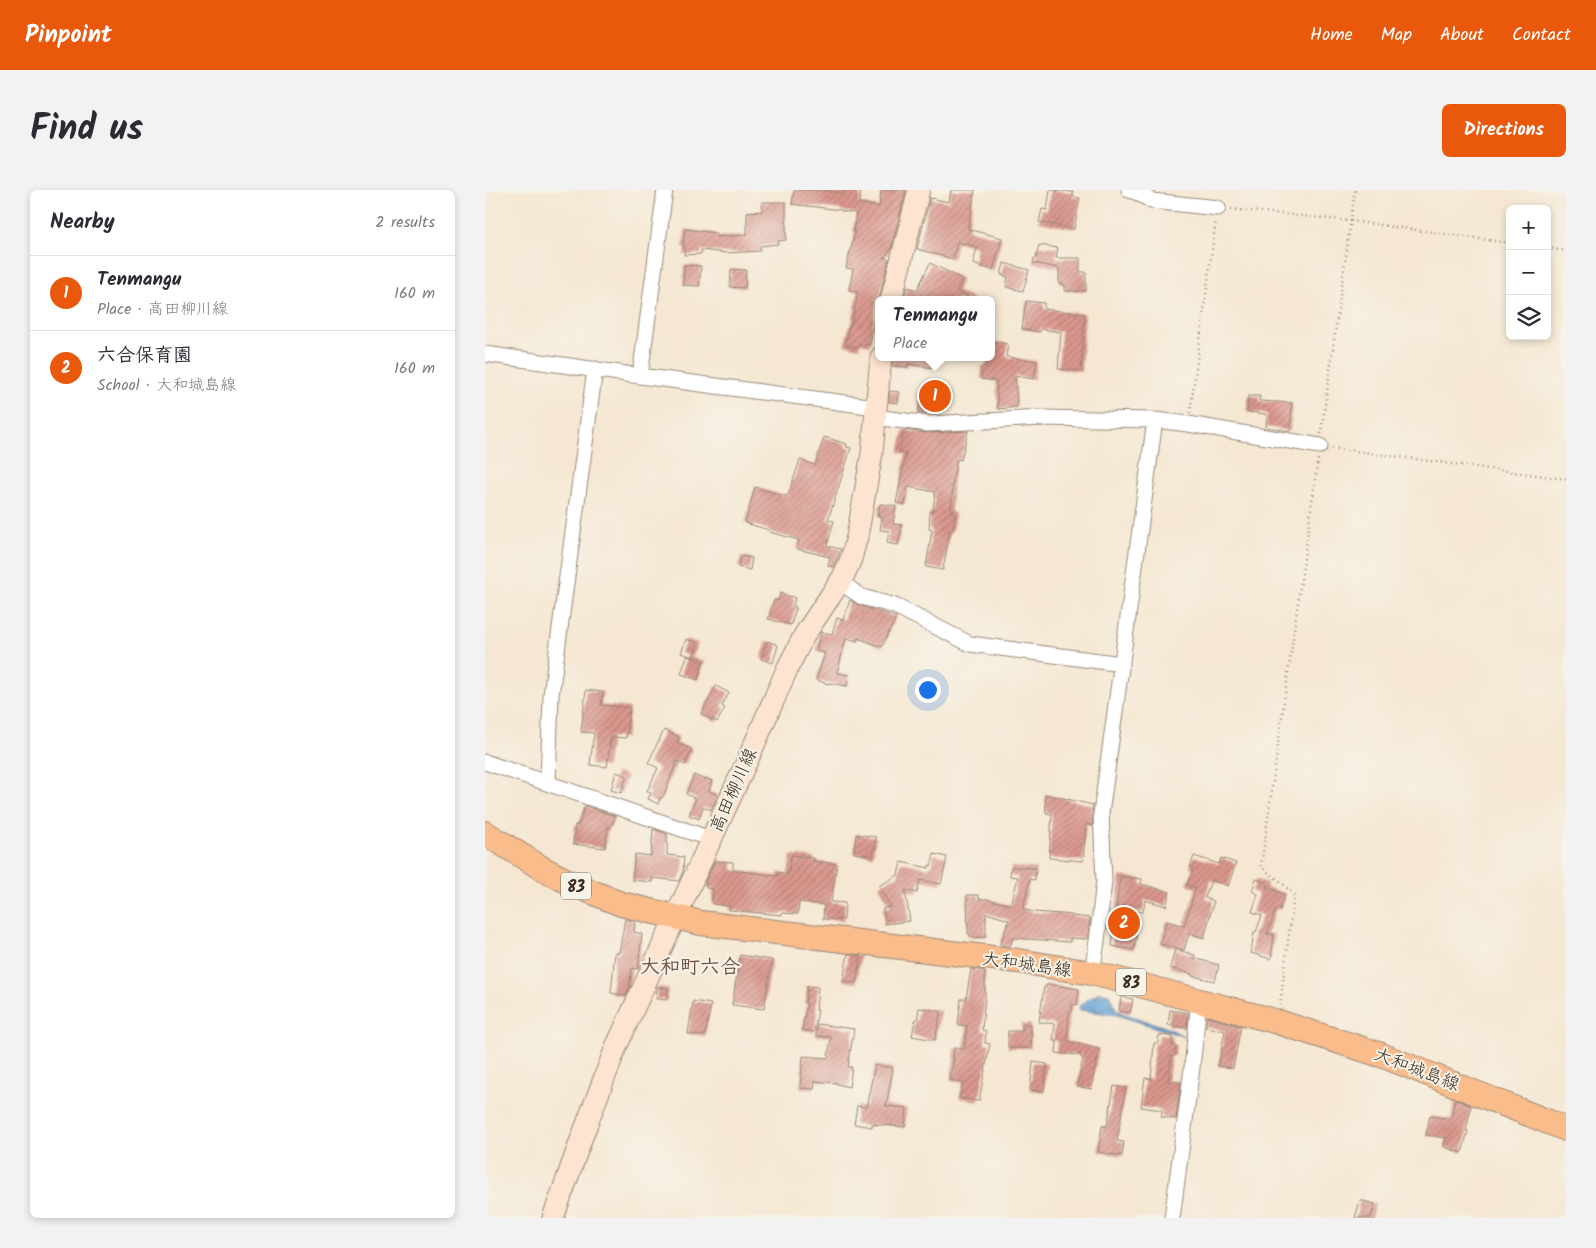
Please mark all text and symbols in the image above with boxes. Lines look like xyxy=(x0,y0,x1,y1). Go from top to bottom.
text: Pinpoint xyxy=(25,16,112,55)
text: Home xyxy=(1310,21,1353,50)
text: Map xyxy=(1381,21,1412,50)
text: About xyxy=(1440,21,1484,50)
text: Contact xyxy=(1512,21,1571,50)
text: Find us xyxy=(30,102,143,158)
button: Directions xyxy=(1442,104,1566,157)
map controls xyxy=(1506,205,1551,340)
button: + xyxy=(1506,205,1551,250)
text: Nearby xyxy=(50,206,115,239)
text: 2 results xyxy=(375,210,435,235)
button: − xyxy=(1506,250,1551,295)
text: Tenmangu xyxy=(97,265,181,295)
text: 1 xyxy=(64,281,68,306)
text: 160 m xyxy=(394,281,435,306)
button: layers xyxy=(1506,295,1551,340)
popup xyxy=(875,296,995,361)
text: Place · 高田柳川線 xyxy=(97,297,228,322)
text: Tenmangu xyxy=(893,301,977,331)
text: Place xyxy=(893,331,927,356)
text: 六合保育園 xyxy=(97,341,192,371)
text: 2 xyxy=(61,356,71,381)
text: 160 m xyxy=(394,356,435,381)
text: School · 大和城島線 xyxy=(97,373,236,398)
pin: 1 xyxy=(919,377,951,415)
your location xyxy=(915,677,941,703)
street label: 高田柳川線 xyxy=(703,744,766,838)
road number: 83 xyxy=(561,872,591,899)
pin: 2 xyxy=(1108,904,1140,942)
street label: 大和城島線 xyxy=(980,945,1073,986)
district label: 大和町六合 xyxy=(640,952,740,984)
road number: 83 xyxy=(1116,969,1146,996)
street label: 大和城島線 xyxy=(1369,1041,1464,1100)

